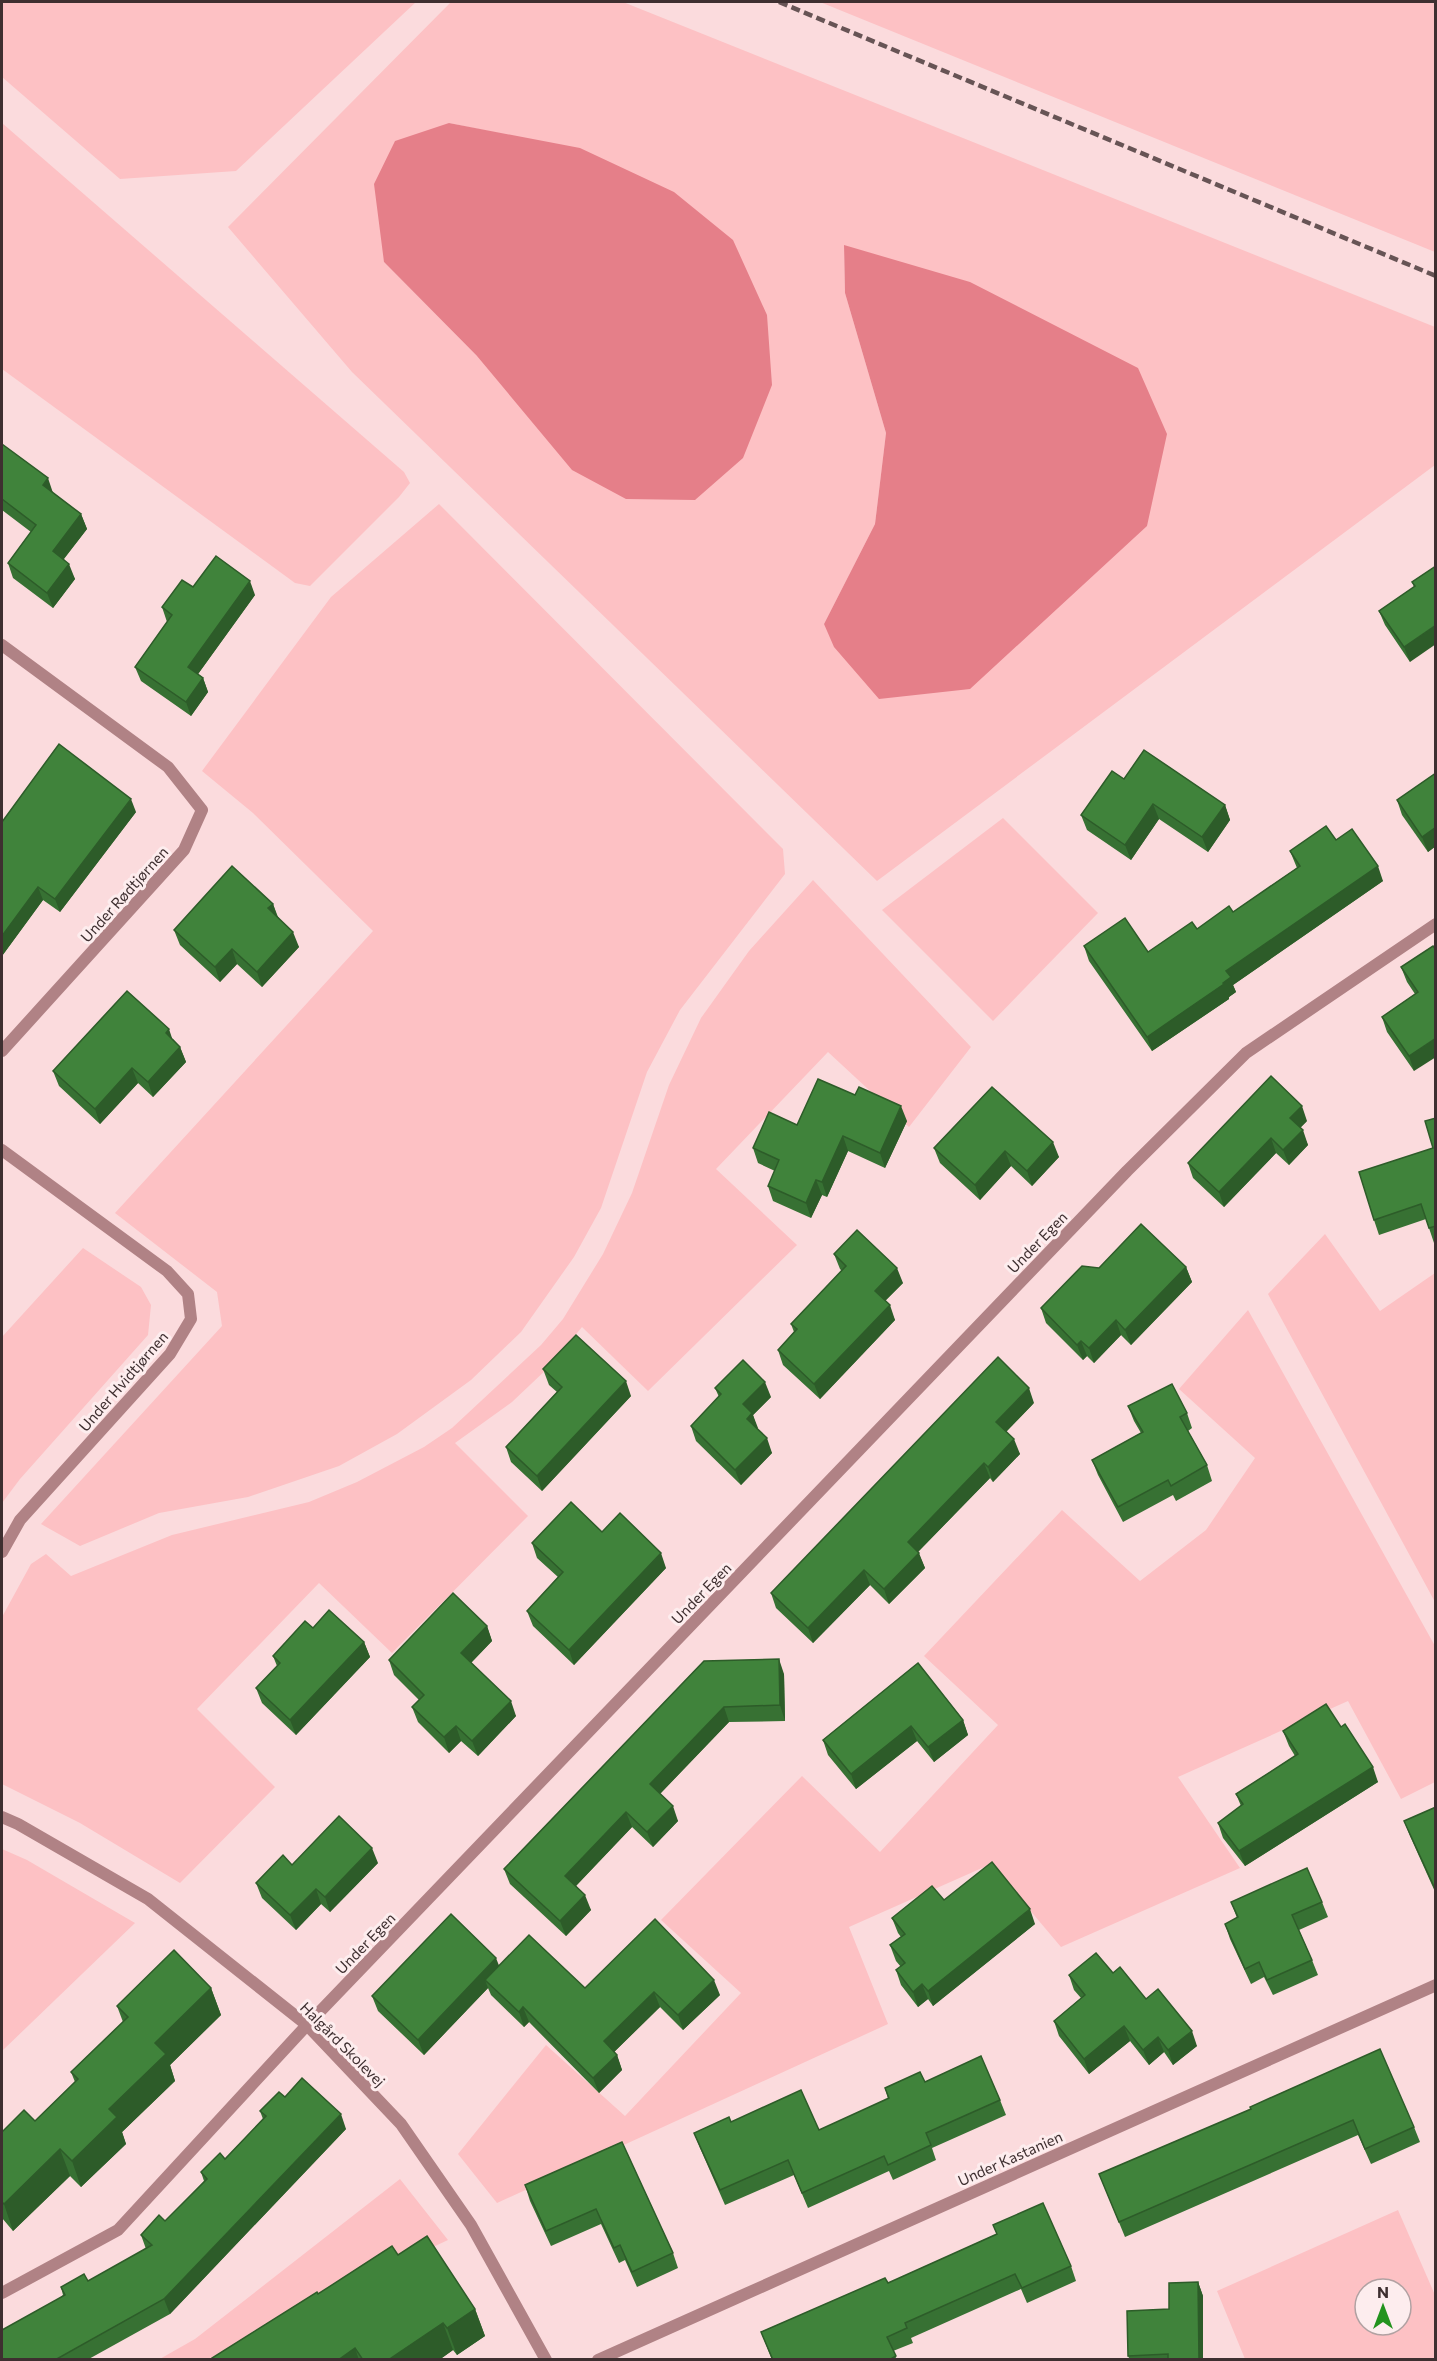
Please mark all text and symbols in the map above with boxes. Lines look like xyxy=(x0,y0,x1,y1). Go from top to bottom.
street label: Under Rødtjørnen xyxy=(76,843,172,945)
street label: Under Egen xyxy=(1003,1208,1071,1276)
street label: Under Hvidtjørnen xyxy=(75,1327,171,1435)
street label: Under Egen xyxy=(667,1559,735,1627)
street label: Under Egen xyxy=(331,1909,399,1977)
street label: Halgård Skolevej xyxy=(297,1998,389,2090)
street label: Under Kastanien xyxy=(955,2127,1065,2189)
north arrow xyxy=(1353,2277,1413,2337)
text: N xyxy=(1377,2282,1389,2301)

